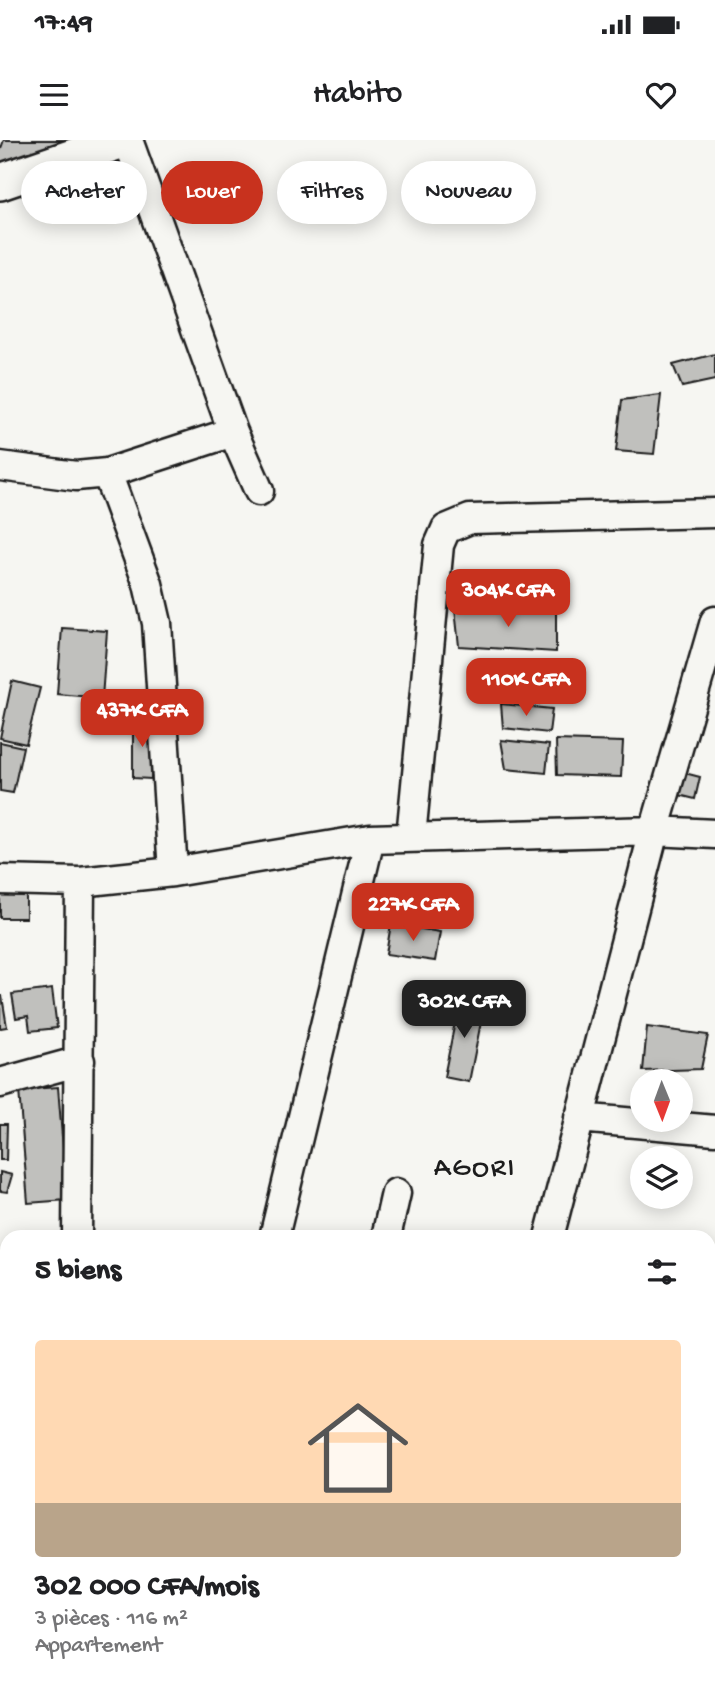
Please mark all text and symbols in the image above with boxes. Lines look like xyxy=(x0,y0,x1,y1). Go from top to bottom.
text: 17:49 xyxy=(35,9,93,40)
icon: menu xyxy=(35,76,73,114)
text: Habito xyxy=(313,76,402,114)
icon: heart xyxy=(642,76,680,114)
chip: Acheter xyxy=(21,161,147,224)
chip: Louer xyxy=(161,161,263,224)
chip: Filtres xyxy=(277,161,387,224)
chip: Nouveau xyxy=(401,161,536,224)
pin: 304K CFA xyxy=(436,570,580,629)
text: 304K CFA xyxy=(462,578,554,605)
pin: 110K CFA xyxy=(454,658,598,718)
text: 110K CFA xyxy=(482,667,570,694)
pin: 437K CFA xyxy=(70,690,214,749)
text: 437K CFA xyxy=(97,698,187,725)
pin: 227K CFA xyxy=(341,884,485,943)
text: 227K CFA xyxy=(368,892,458,919)
pin: 302K CFA xyxy=(392,981,536,1040)
text: 302K CFA xyxy=(418,989,510,1016)
north arrow xyxy=(630,1069,693,1132)
map controls xyxy=(630,1069,693,1209)
button: layers xyxy=(630,1146,693,1209)
district label: AGORI xyxy=(434,1153,516,1186)
icon: filters xyxy=(643,1253,681,1291)
text: 5 biens xyxy=(35,1255,121,1290)
icon: home xyxy=(295,1385,421,1511)
text: 302 000 CFA/mois xyxy=(35,1571,259,1606)
text: 3 pièces · 116 m² xyxy=(35,1606,188,1633)
text: Appartement xyxy=(35,1633,162,1660)

